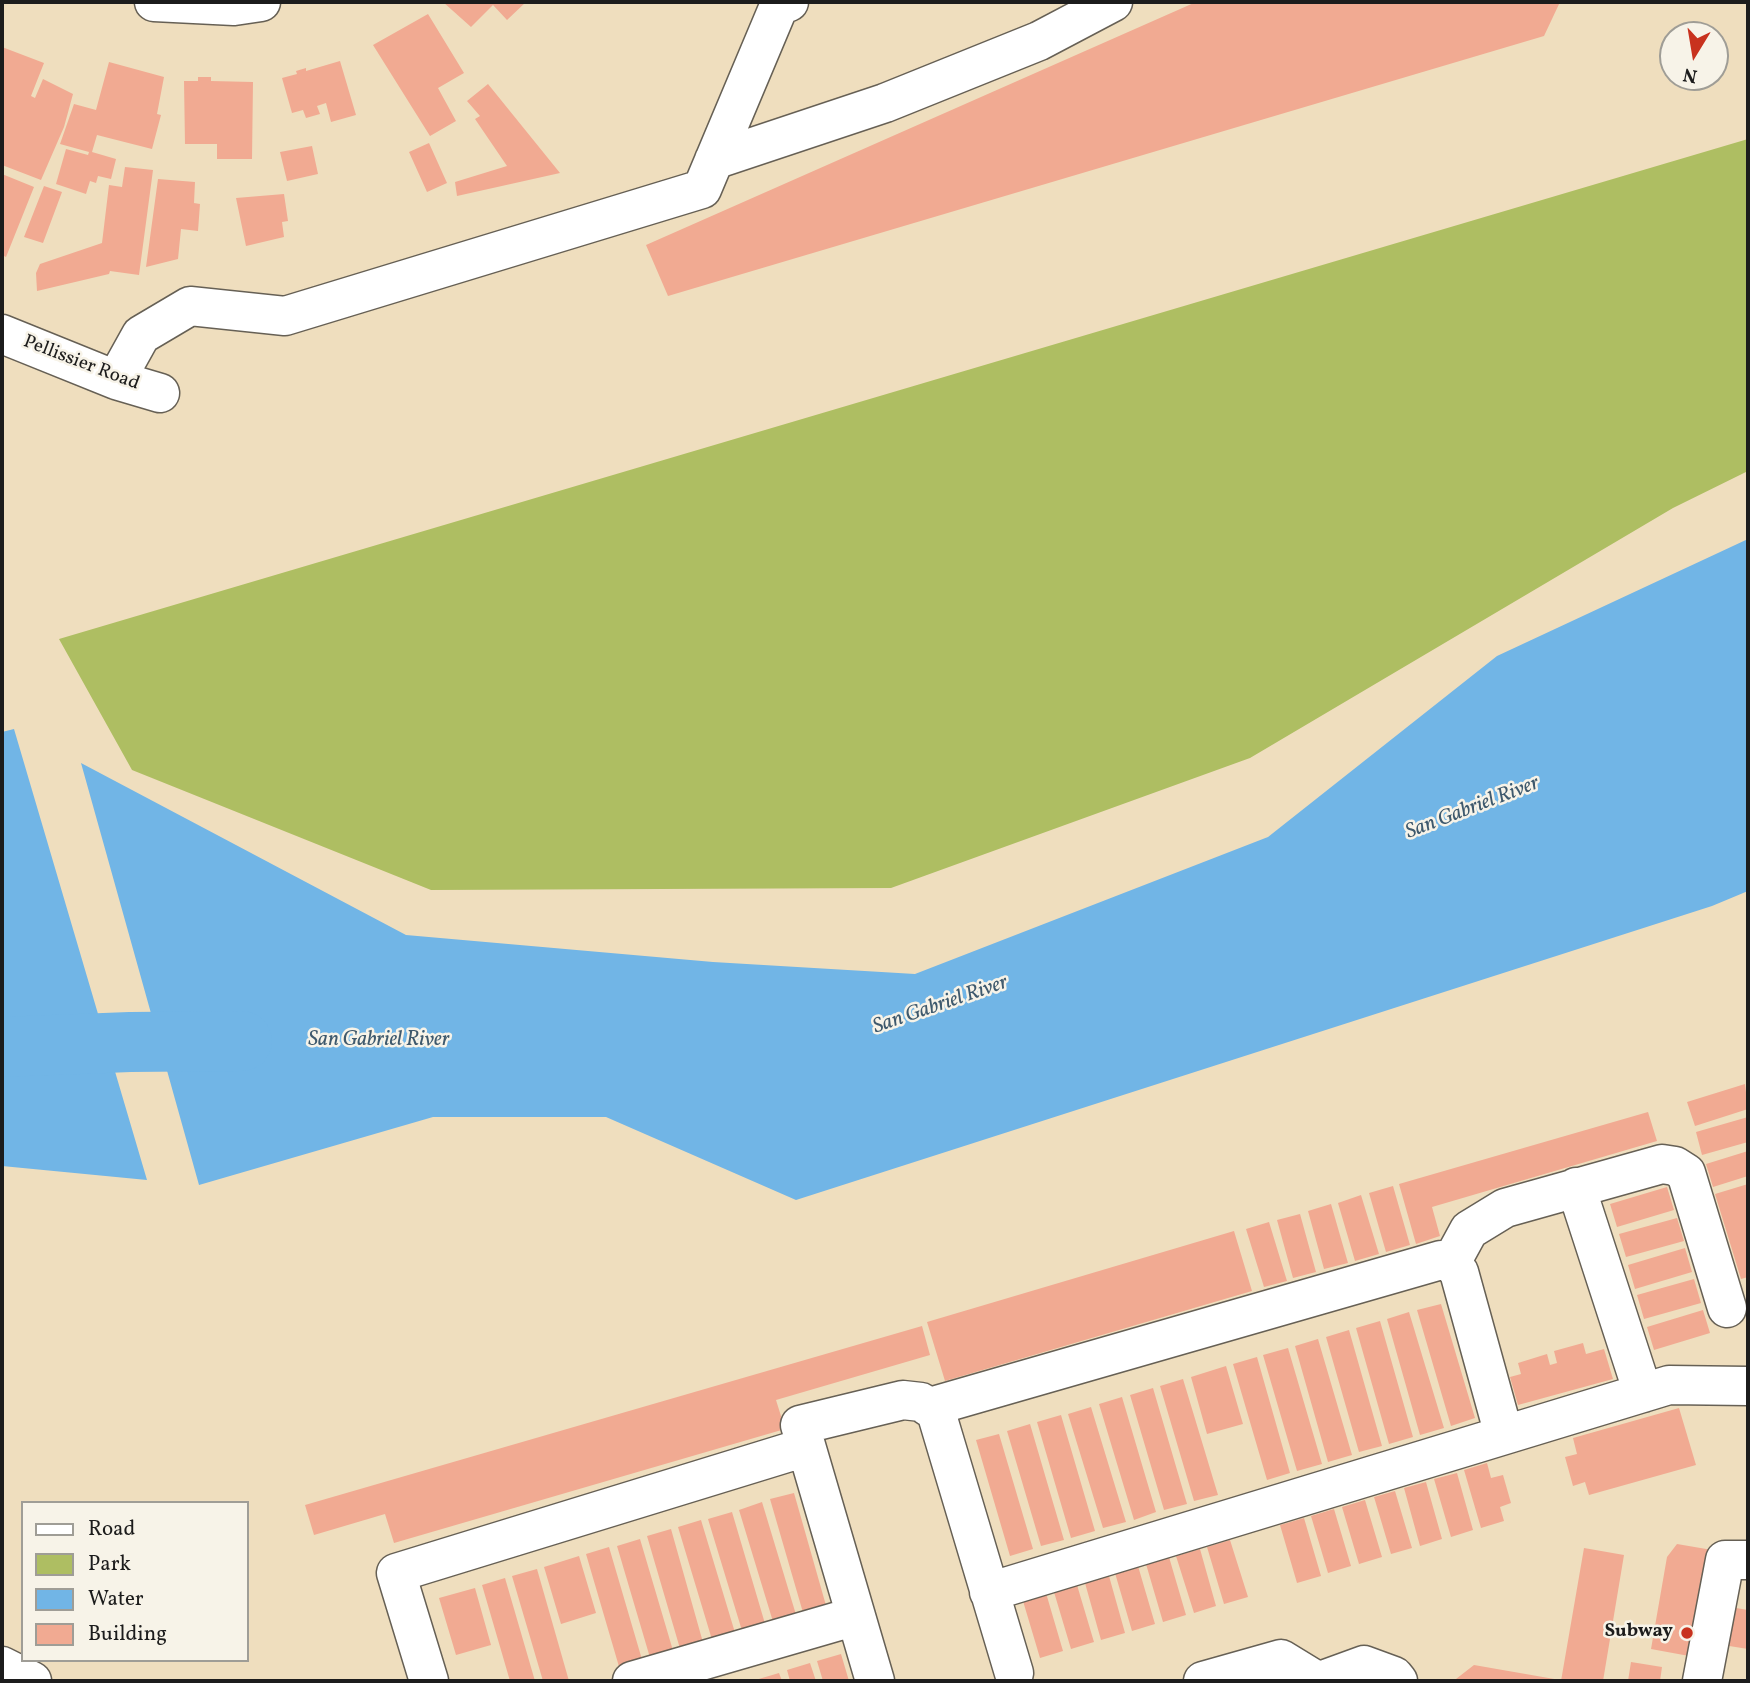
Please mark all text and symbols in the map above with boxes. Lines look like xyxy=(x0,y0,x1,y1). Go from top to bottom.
north arrow xyxy=(1659,21,1729,91)
text: N xyxy=(1681,61,1700,89)
street label: Pellissier Road xyxy=(20,331,142,397)
water label: San Gabriel River xyxy=(1403,772,1543,846)
water label: San Gabriel River xyxy=(870,971,1012,1041)
water label: San Gabriel River xyxy=(308,1028,450,1054)
legend xyxy=(21,1501,248,1662)
text: Road xyxy=(88,1515,135,1544)
text: Park xyxy=(88,1550,131,1579)
text: Water xyxy=(88,1585,144,1614)
text: Building xyxy=(88,1620,167,1649)
place label: Subway xyxy=(1604,1622,1673,1644)
marker: Subway xyxy=(1679,1625,1695,1641)

